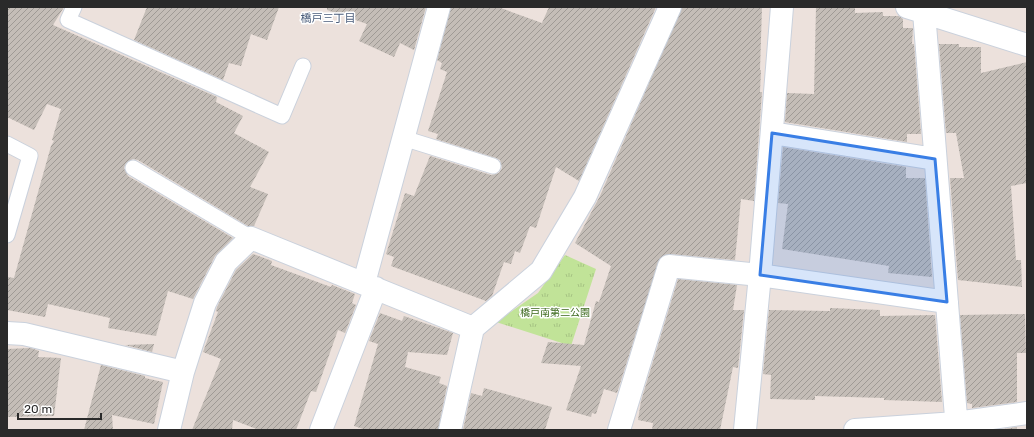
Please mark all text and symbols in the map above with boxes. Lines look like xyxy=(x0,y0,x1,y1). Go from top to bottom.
district label: 橋戸三丁目 xyxy=(301,12,356,25)
park label: 橋戸南第二公園 xyxy=(520,307,590,319)
scale bar xyxy=(18,395,101,421)
text: 20 m xyxy=(24,402,52,416)

